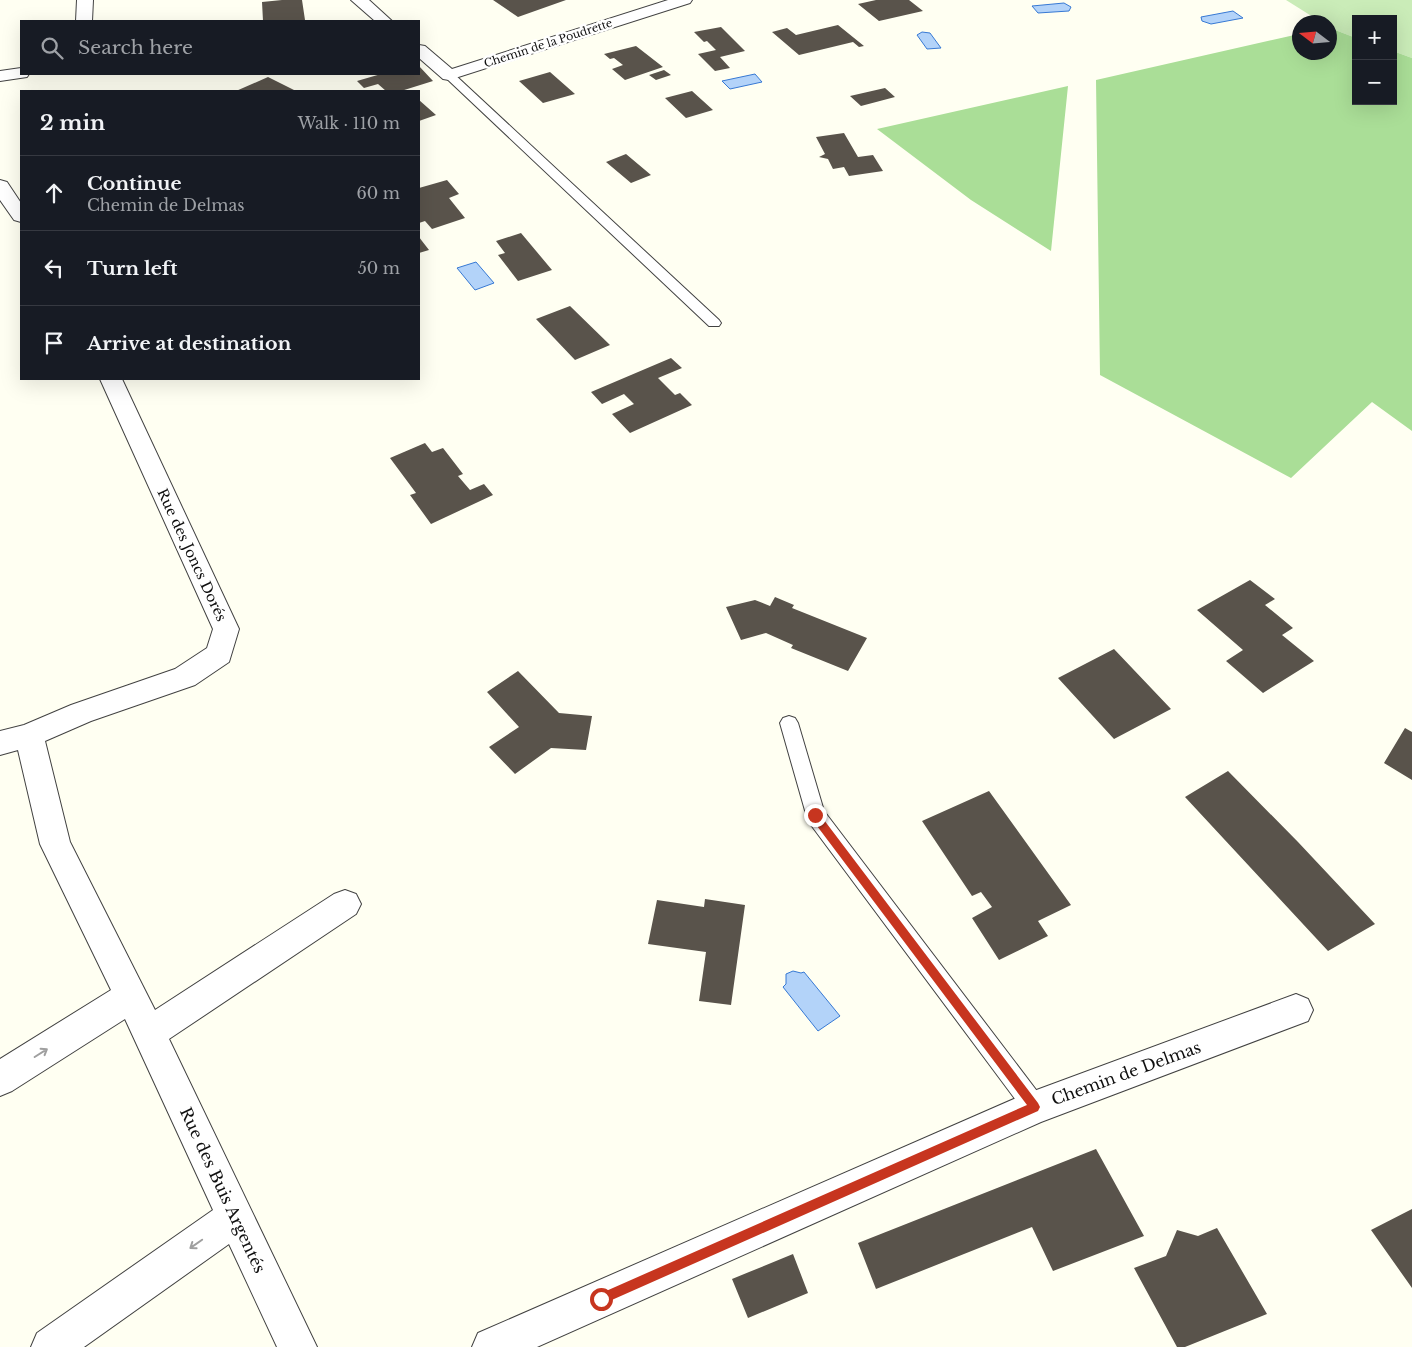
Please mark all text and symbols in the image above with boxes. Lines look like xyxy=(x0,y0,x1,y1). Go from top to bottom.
north arrow xyxy=(1292,15,1337,60)
map controls xyxy=(1352,15,1397,105)
button: + xyxy=(1352,15,1397,60)
street label: Chemin de la Poudrette xyxy=(482,16,614,70)
search box xyxy=(20,20,420,75)
icon: search xyxy=(38,34,66,62)
text: Search here xyxy=(78,36,193,59)
button: − xyxy=(1352,60,1397,105)
text: 2 min xyxy=(40,110,105,136)
text: Walk · 110 m xyxy=(298,113,400,133)
text: Continue xyxy=(87,172,182,195)
icon: ahead xyxy=(40,179,68,207)
text: 60 m xyxy=(357,183,400,203)
text: Chemin de Delmas xyxy=(87,195,245,215)
icon: left xyxy=(40,254,68,282)
text: Turn left xyxy=(87,257,178,280)
text: 50 m xyxy=(358,258,400,278)
icon: arrive xyxy=(40,329,68,357)
text: Arrive at destination xyxy=(87,332,291,355)
street label: Rue des Joncs Dorés xyxy=(153,486,231,624)
route end xyxy=(804,804,827,827)
street label: Chemin de Delmas xyxy=(1049,1037,1203,1109)
one-way arrow xyxy=(34,1048,48,1058)
street label: Rue des Buis Argentés xyxy=(176,1104,270,1276)
one-way arrow xyxy=(189,1239,203,1249)
route start xyxy=(590,1288,613,1311)

